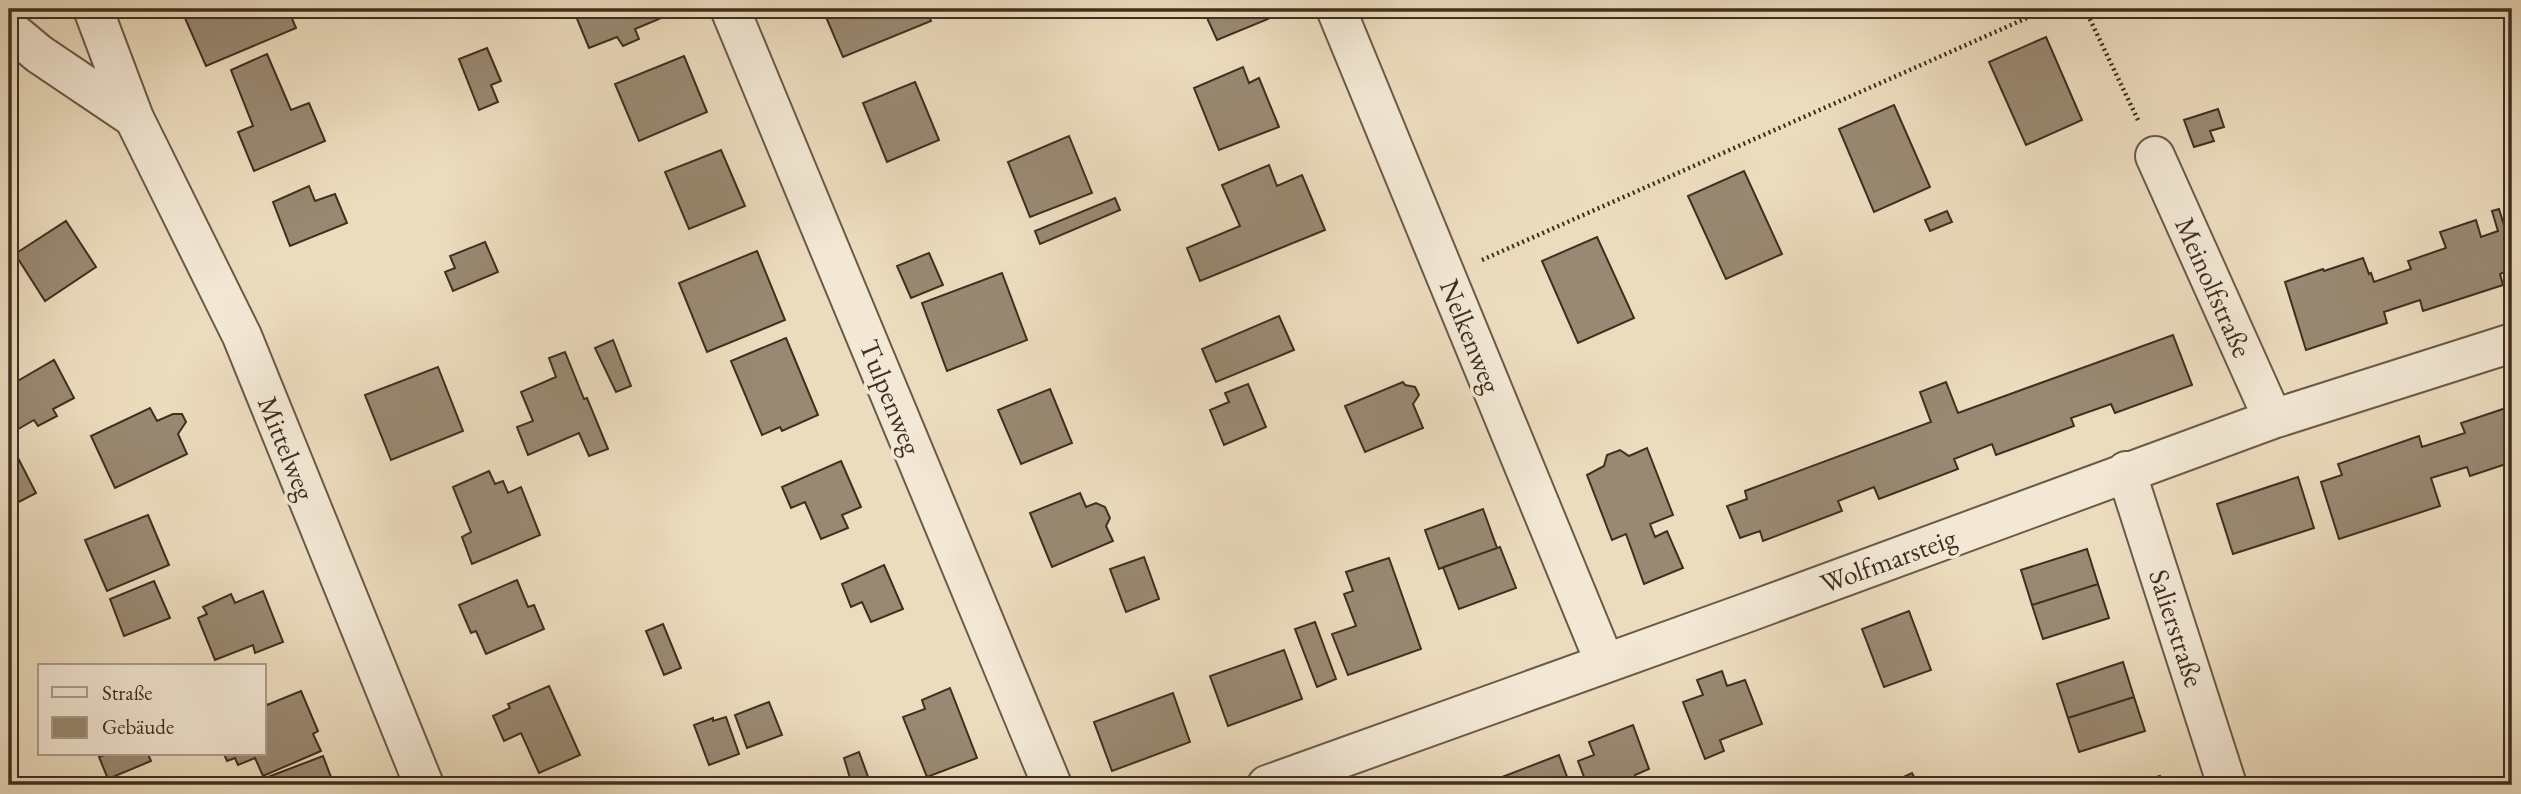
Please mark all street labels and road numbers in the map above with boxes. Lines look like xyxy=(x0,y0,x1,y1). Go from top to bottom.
street label: Meinolfstraße xyxy=(2167,211,2261,363)
street label: Nelkenweg xyxy=(1432,274,1510,399)
street label: Tulpenweg xyxy=(852,334,931,461)
street label: Mittelweg xyxy=(250,391,324,506)
street label: Wolfmarsteig xyxy=(1815,519,1962,601)
street label: Salierstraße xyxy=(2141,565,2213,691)

